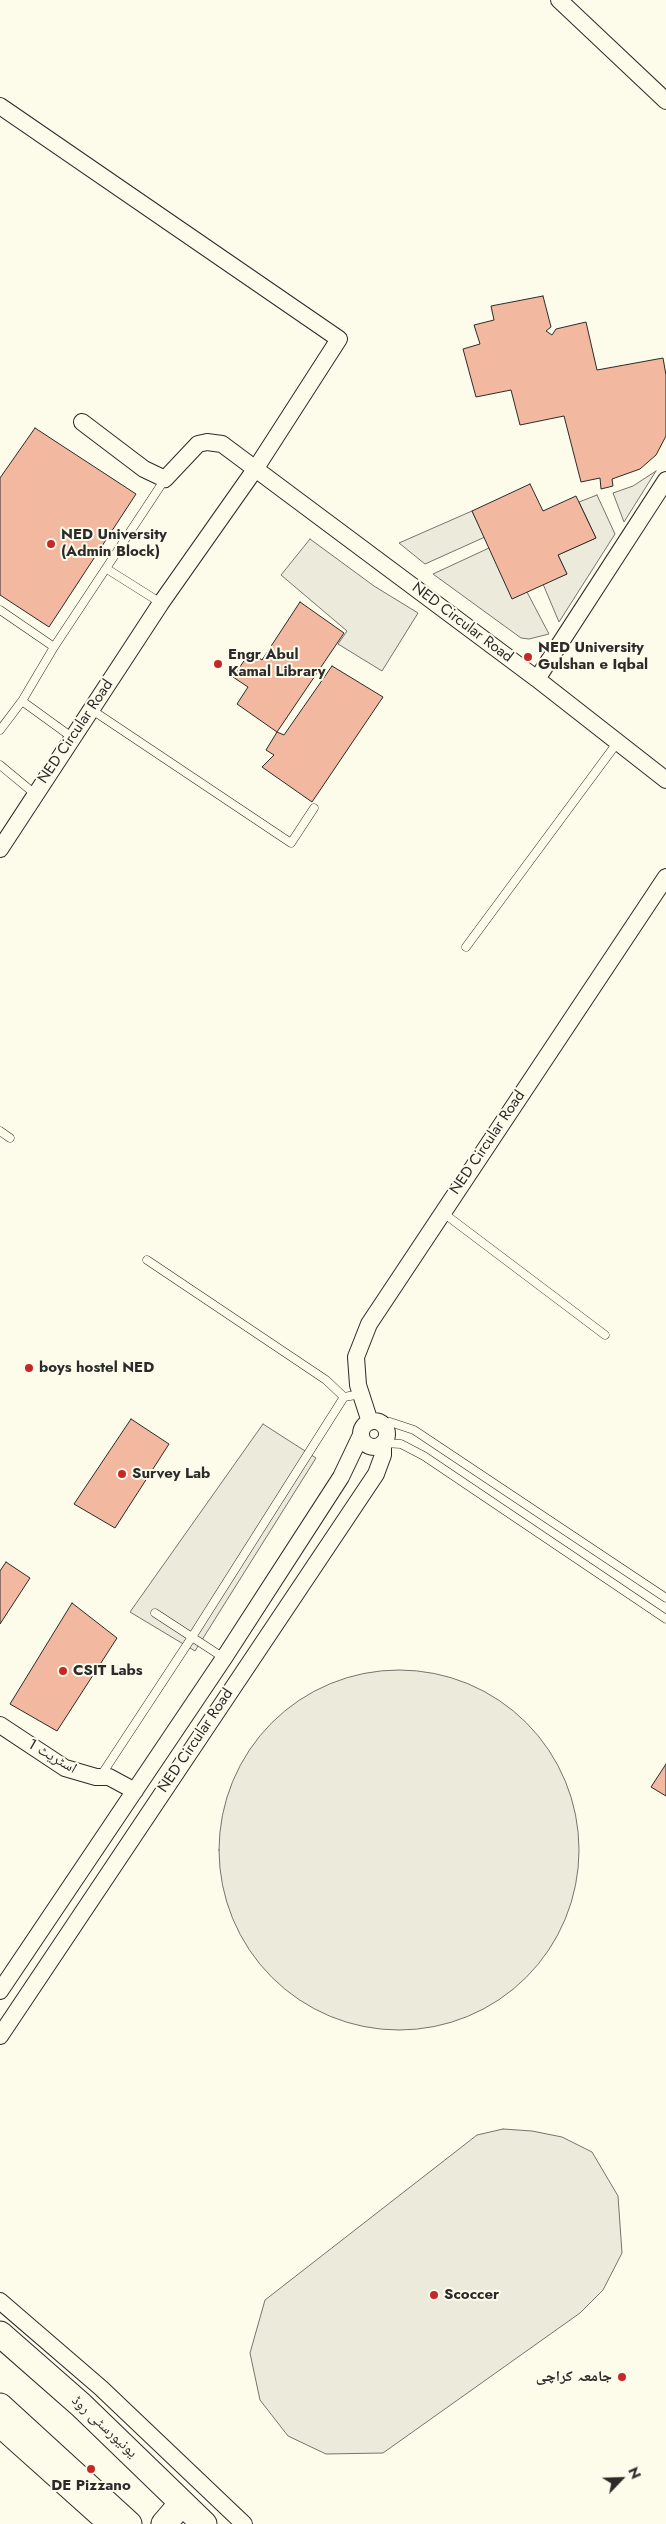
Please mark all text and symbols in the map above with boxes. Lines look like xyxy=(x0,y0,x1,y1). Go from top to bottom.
place label: NED University (Admin Block) xyxy=(61,526,167,561)
marker: NED University (Admin Block) xyxy=(45,538,57,550)
street label: NED Circular Road xyxy=(408,579,516,667)
place label: NED University Gulshan e Iqbal xyxy=(538,639,648,674)
place label: Engr Abul Kamal Library xyxy=(228,646,325,681)
marker: NED University Gulshan e Iqbal xyxy=(522,651,534,663)
marker: Engr Abul Kamal Library xyxy=(212,658,224,670)
street label: NED Circular Road xyxy=(35,677,117,787)
street label: NED Circular Road xyxy=(447,1088,529,1198)
place label: boys hostel NED xyxy=(39,1359,154,1377)
marker: boys hostel NED xyxy=(23,1362,35,1374)
place label: Survey Lab xyxy=(132,1465,210,1483)
marker: Survey Lab xyxy=(116,1468,128,1480)
place label: CSIT Labs xyxy=(73,1662,143,1680)
marker: CSIT Labs xyxy=(57,1665,69,1677)
street label: NED Circular Road xyxy=(155,1686,237,1796)
street label: اسٹریٹ 1 xyxy=(24,1736,80,1778)
place label: Scoccer xyxy=(444,2286,499,2304)
marker: Scoccer xyxy=(428,2289,440,2301)
place label: جامعہ کراچی xyxy=(536,2368,612,2386)
marker: جامعہ کراچی xyxy=(616,2371,628,2383)
street label: یونیورسٹی روڈ xyxy=(67,2392,141,2462)
north arrow xyxy=(596,2454,646,2504)
marker: DE Pizzano xyxy=(85,2463,97,2475)
text: N xyxy=(623,2464,646,2482)
place label: DE Pizzano xyxy=(51,2477,131,2495)

